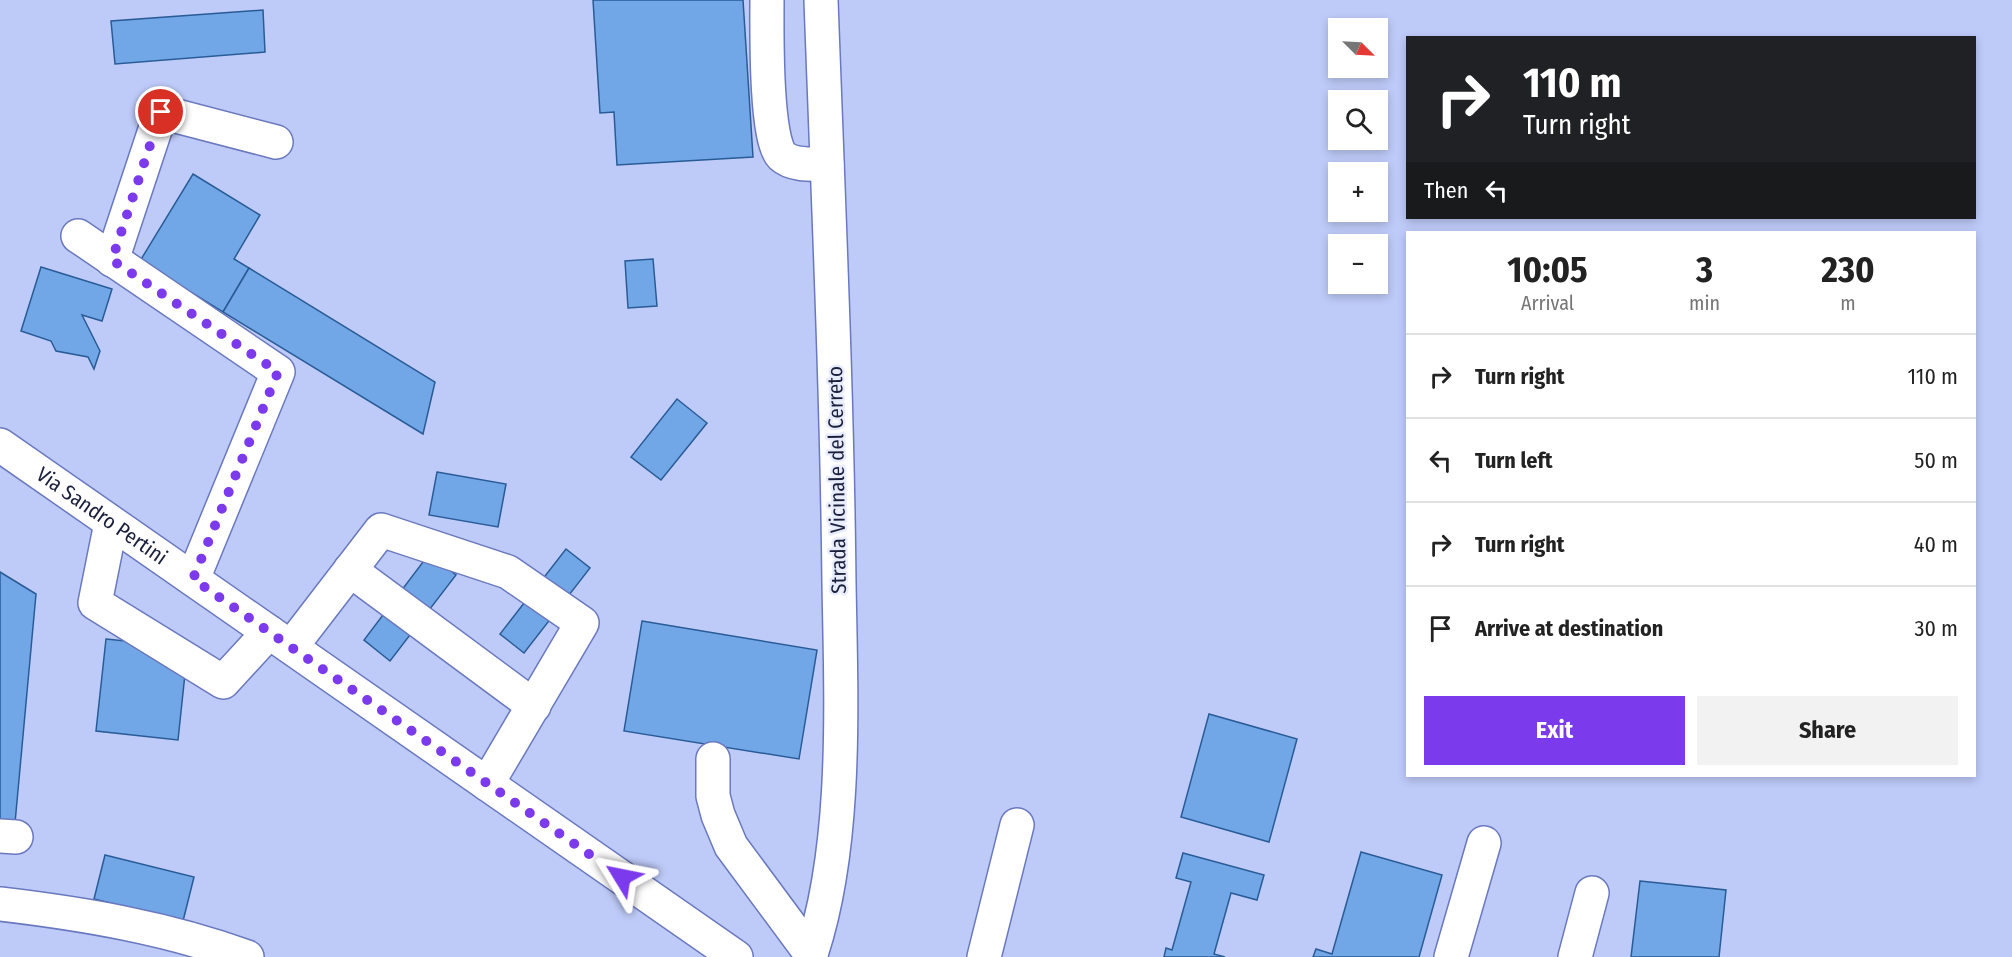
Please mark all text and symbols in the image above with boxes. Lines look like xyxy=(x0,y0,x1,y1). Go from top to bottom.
north arrow xyxy=(1328,18,1388,78)
map controls xyxy=(1328,18,1388,294)
text: 110 m xyxy=(1523,58,1622,108)
icon: right xyxy=(1424,60,1502,138)
pin xyxy=(135,86,186,137)
button: search xyxy=(1328,90,1388,150)
icon: arrive xyxy=(144,95,177,128)
text: Turn right xyxy=(1523,109,1631,141)
button: + xyxy=(1328,162,1388,222)
icon: left xyxy=(1480,174,1513,207)
text: Then xyxy=(1424,177,1468,204)
button: − xyxy=(1328,234,1388,294)
text: 10:05 xyxy=(1507,248,1588,292)
text: 3 xyxy=(1696,248,1713,292)
text: 230 xyxy=(1821,248,1875,292)
text: Arrival xyxy=(1521,291,1574,315)
text: min xyxy=(1689,291,1720,315)
text: m xyxy=(1840,291,1856,315)
icon: right xyxy=(1424,360,1457,393)
text: Turn right xyxy=(1475,363,1564,390)
text: 110 m xyxy=(1908,363,1958,390)
street label: Strada Vicinale del Cerreto xyxy=(822,366,852,594)
icon: left xyxy=(1424,444,1457,477)
text: Turn left xyxy=(1475,447,1553,474)
text: 50 m xyxy=(1914,447,1958,474)
street label: Via Sandro Pertini xyxy=(31,461,172,570)
icon: right xyxy=(1424,528,1457,561)
text: Turn right xyxy=(1475,531,1564,558)
text: 40 m xyxy=(1914,531,1958,558)
icon: arrive xyxy=(1424,612,1457,645)
text: Arrive at destination xyxy=(1475,615,1663,642)
text: 30 m xyxy=(1915,615,1958,642)
button: Exit xyxy=(1424,696,1685,765)
button: Share xyxy=(1697,696,1958,765)
position arrow xyxy=(590,845,654,909)

